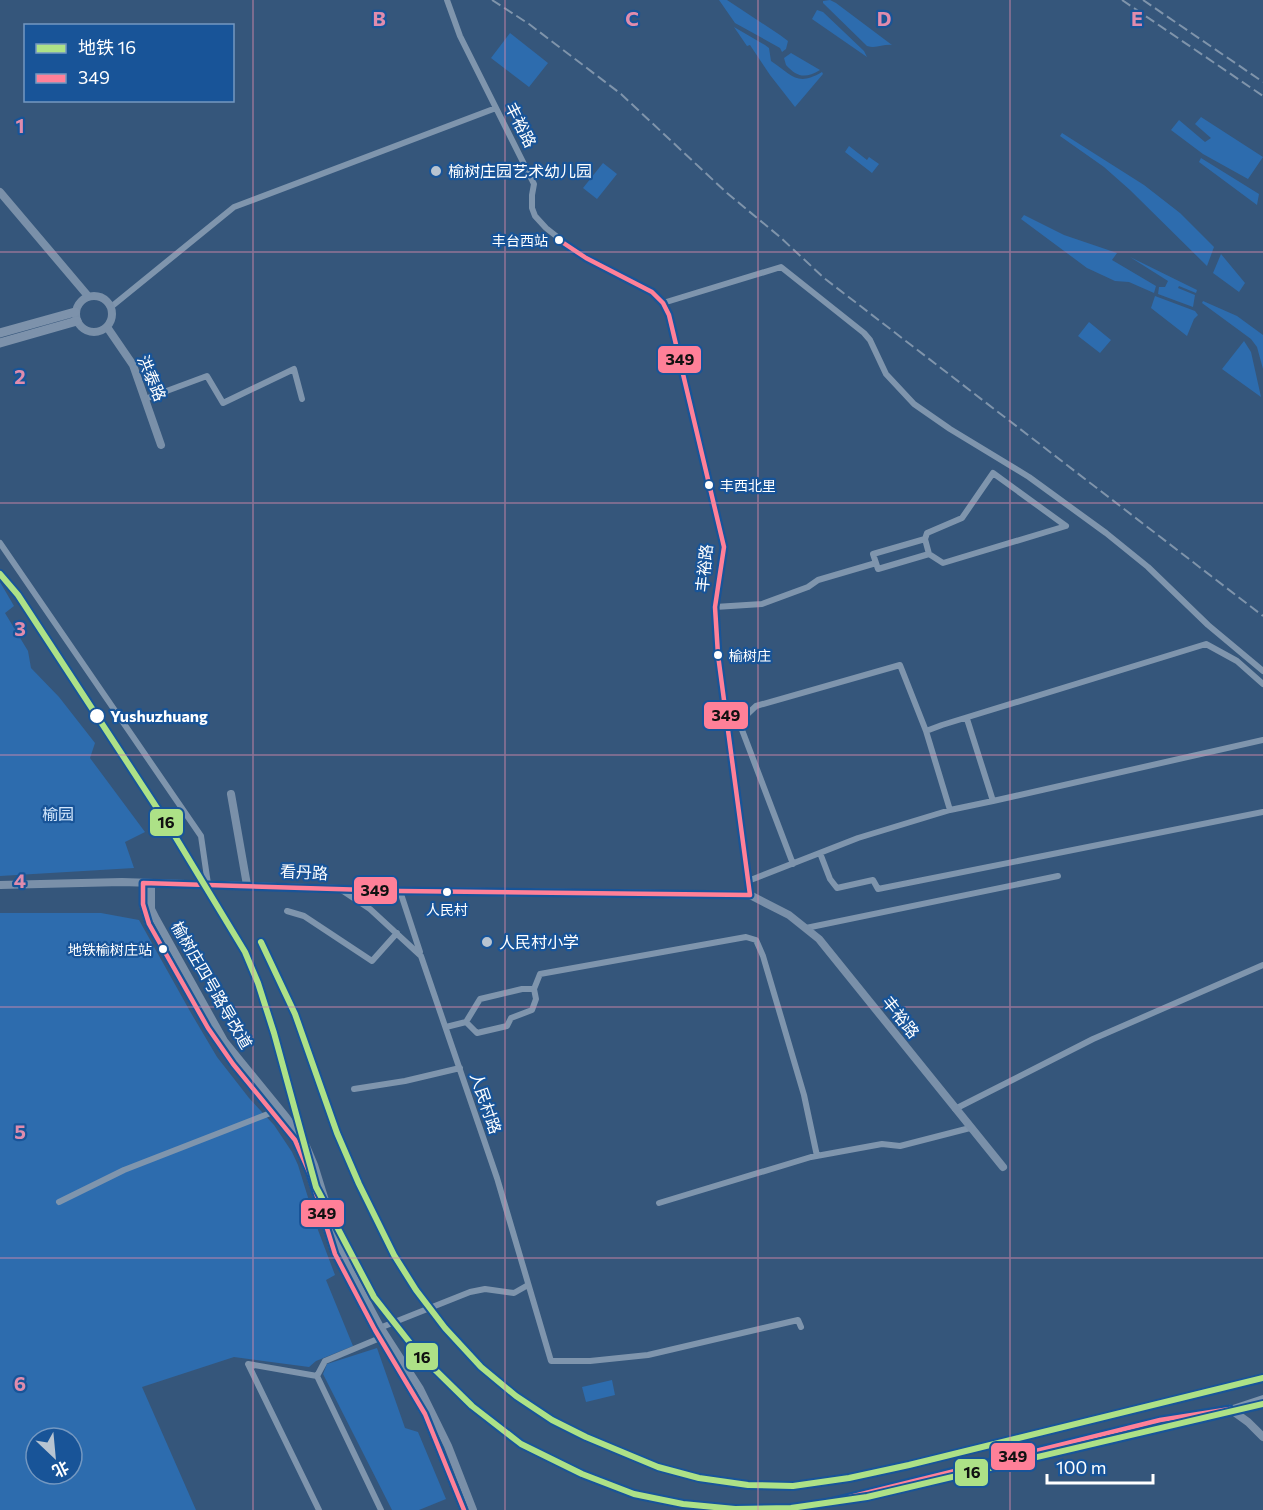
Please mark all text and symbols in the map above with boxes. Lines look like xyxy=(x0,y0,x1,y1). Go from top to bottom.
text: B xyxy=(372,6,386,30)
text: C xyxy=(625,6,639,30)
text: D xyxy=(877,6,891,30)
text: E xyxy=(1131,6,1143,30)
legend xyxy=(24,24,234,102)
text: 地铁 16 xyxy=(78,36,136,58)
text: 349 xyxy=(78,66,110,88)
street label: 丰裕路 xyxy=(502,99,541,150)
text: 1 xyxy=(15,113,25,137)
place label: 榆树庄园艺术幼儿园 xyxy=(448,161,592,180)
marker: 榆树庄园艺术幼儿园 xyxy=(429,164,443,178)
place label: 丰台西站 xyxy=(492,232,548,249)
marker: 丰台西站 xyxy=(553,234,565,246)
line badge: 349 xyxy=(657,345,702,374)
text: 349 xyxy=(665,349,695,368)
street label: 洪泰路 xyxy=(134,352,171,404)
text: 2 xyxy=(14,364,26,388)
place label: 丰西北里 xyxy=(720,477,776,494)
marker: 丰西北里 xyxy=(703,479,715,491)
street label: 丰裕路 xyxy=(692,543,715,593)
text: 3 xyxy=(14,616,26,640)
place label: 榆树庄 xyxy=(729,647,771,664)
marker: 榆树庄 xyxy=(712,649,724,661)
line badge: 349 xyxy=(703,701,749,730)
text: 349 xyxy=(711,705,741,724)
place label: Yushuzhuang xyxy=(110,706,208,725)
marker: Yushuzhuang xyxy=(88,707,106,725)
park label: 榆园 xyxy=(42,804,74,823)
line badge: 16 xyxy=(149,808,184,837)
text: 16 xyxy=(157,812,175,831)
street label: 看丹路 xyxy=(280,861,328,882)
text: 4 xyxy=(14,868,26,892)
line badge: 349 xyxy=(353,876,398,905)
text: 349 xyxy=(360,880,390,899)
marker: 人民村 xyxy=(441,886,453,898)
place label: 人民村 xyxy=(426,901,468,918)
street label: 榆树庄四号路导改道 xyxy=(168,918,257,1052)
place label: 人民村小学 xyxy=(499,932,579,951)
marker: 人民村小学 xyxy=(480,935,494,949)
place label: 地铁榆树庄站 xyxy=(68,941,152,958)
marker: 地铁榆树庄站 xyxy=(157,943,169,955)
street label: 丰裕路 xyxy=(879,992,924,1041)
street label: 人民村路 xyxy=(467,1069,506,1136)
text: 5 xyxy=(14,1119,26,1143)
line badge: 349 xyxy=(300,1199,345,1228)
text: 349 xyxy=(307,1203,337,1222)
line badge: 16 xyxy=(405,1342,439,1371)
text: 16 xyxy=(413,1347,431,1366)
text: 6 xyxy=(14,1371,26,1395)
north arrow xyxy=(24,1426,84,1486)
line badge: 349 xyxy=(990,1442,1036,1471)
text: 349 xyxy=(998,1446,1028,1465)
scale bar xyxy=(1047,1447,1154,1485)
text: 100 m xyxy=(1056,1456,1106,1478)
text: 北 xyxy=(49,1458,72,1482)
line badge: 16 xyxy=(954,1458,989,1487)
text: 16 xyxy=(963,1462,981,1481)

